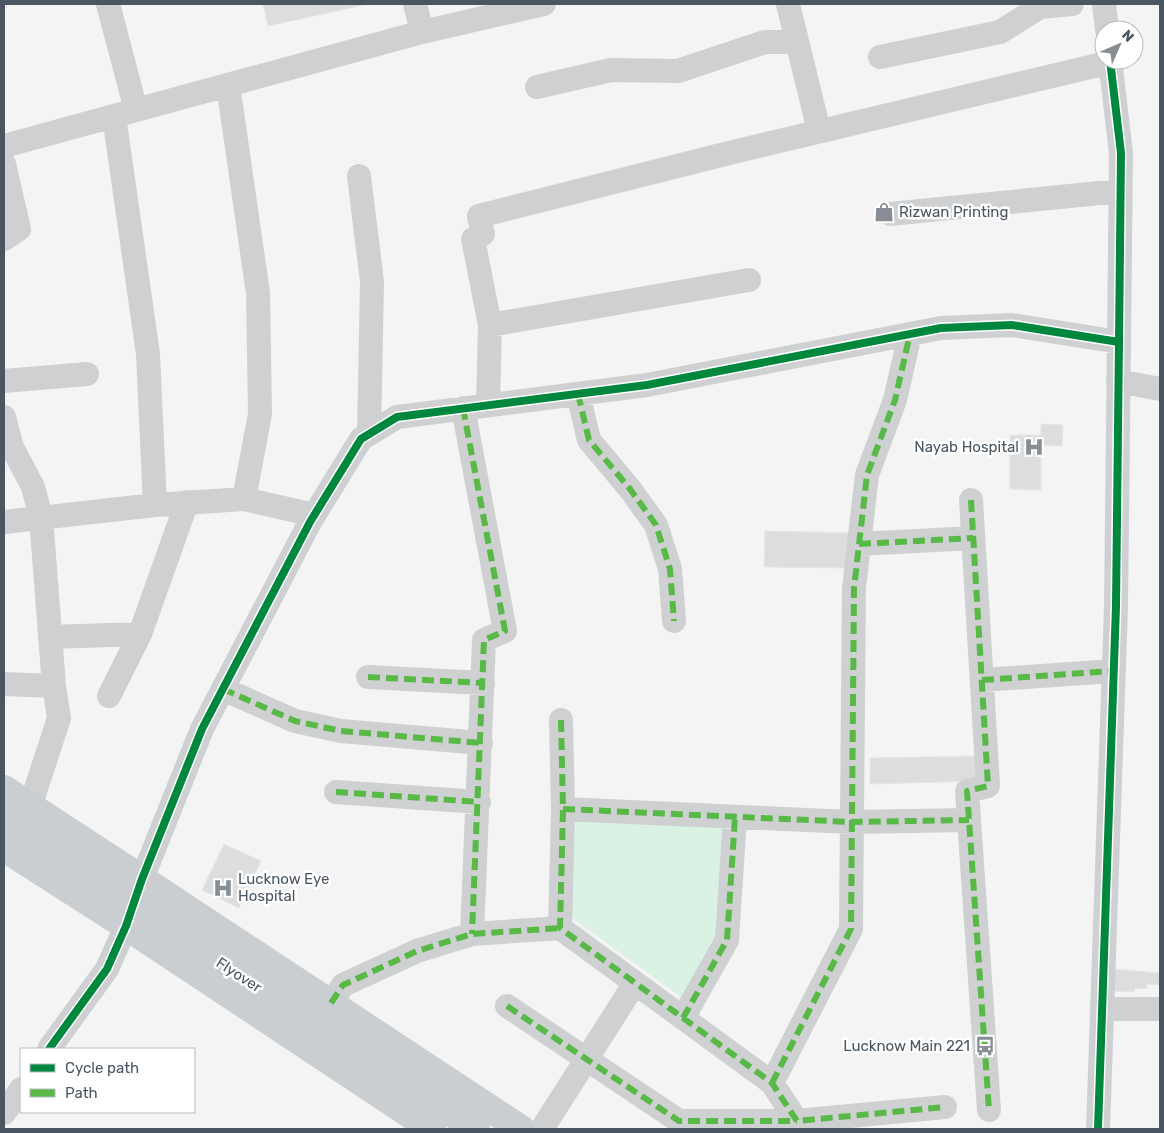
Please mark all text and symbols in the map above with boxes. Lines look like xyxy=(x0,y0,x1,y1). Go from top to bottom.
north arrow xyxy=(1094,20,1144,70)
text: N xyxy=(1118,27,1137,46)
shop icon: Rizwan Printing xyxy=(873,201,895,223)
place label: Rizwan Printing xyxy=(899,203,1008,221)
hospital icon: Nayab Hospital xyxy=(1023,436,1045,458)
place label: Nayab Hospital xyxy=(914,438,1019,456)
place label: Lucknow Eye Hospital xyxy=(238,870,329,905)
hospital icon: Lucknow Eye Hospital xyxy=(212,877,234,899)
street label: Flyover xyxy=(213,954,265,997)
bus stop icon: Lucknow Main 221 xyxy=(974,1035,996,1057)
place label: Lucknow Main 221 xyxy=(843,1037,970,1055)
legend xyxy=(20,1048,195,1113)
text: Cycle path xyxy=(65,1059,139,1077)
text: Path xyxy=(65,1084,98,1102)

